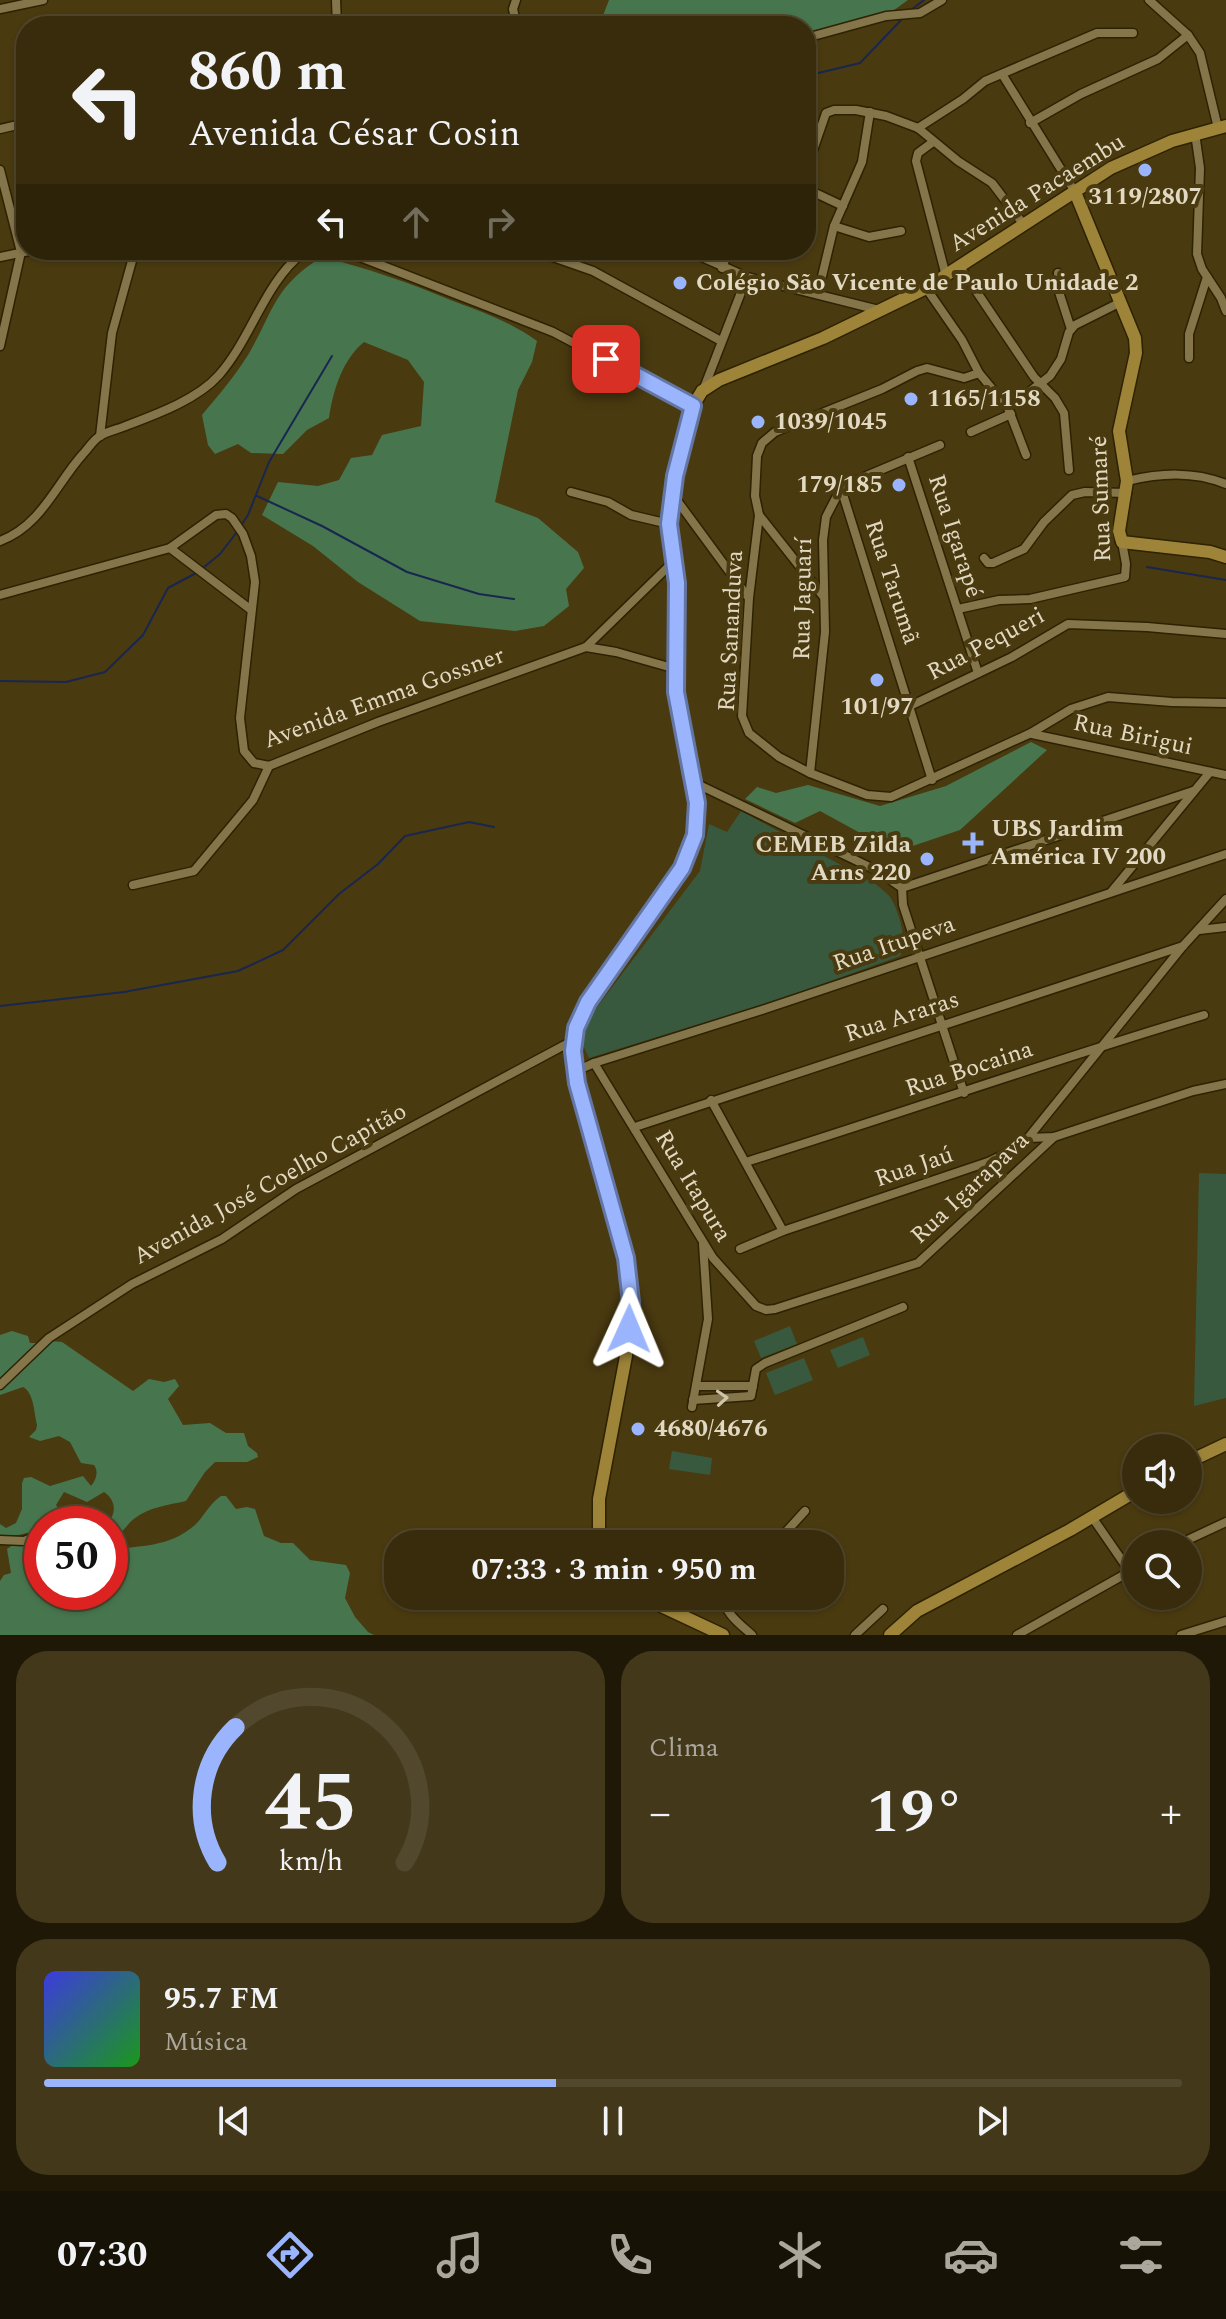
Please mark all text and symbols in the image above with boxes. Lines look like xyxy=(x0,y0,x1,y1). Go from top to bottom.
text: 860 m xyxy=(188,30,347,115)
icon: left xyxy=(56,48,160,152)
text: Avenida César Cosin xyxy=(188,107,520,162)
street label: Avenida Pacaembu xyxy=(942,124,1132,262)
marker: 3119/2807 xyxy=(1136,161,1154,179)
place label: 3119/2807 xyxy=(1088,179,1202,215)
icon: left xyxy=(310,200,354,244)
icon: ahead xyxy=(394,200,438,244)
icon: right xyxy=(478,200,522,244)
place label: Colégio São Vicente de Paulo Unidade 2 xyxy=(696,265,1138,301)
marker: Colégio São Vicente de Paulo Unidade 2 xyxy=(671,274,689,292)
pin xyxy=(572,325,640,393)
icon: arrive xyxy=(584,337,628,381)
place label: 1165/1158 xyxy=(927,381,1041,417)
marker: 1165/1158 xyxy=(902,390,920,408)
place label: 1039/1045 xyxy=(774,404,888,440)
marker: 1039/1045 xyxy=(749,413,767,431)
street label: Rua Sumaré xyxy=(1081,435,1121,563)
place label: 179/185 xyxy=(796,467,883,503)
street label: Rua Igarapé xyxy=(918,470,992,602)
marker: 179/185 xyxy=(890,476,908,494)
street label: Rua Tarumã xyxy=(855,515,929,649)
street label: Rua Jaguarí xyxy=(784,536,822,661)
street label: Rua Sananduva xyxy=(709,549,753,713)
street label: Rua Pequeri xyxy=(921,598,1051,690)
street label: Avenida Emma Gossner xyxy=(258,638,510,758)
marker: 101/97 xyxy=(868,671,886,689)
place label: 101/97 xyxy=(840,689,914,725)
street label: Rua Birigui xyxy=(1070,705,1196,765)
place label: UBS Jardim América IV 200 xyxy=(991,811,1166,875)
place label: CEMEB Zilda Arns 220 xyxy=(755,827,912,891)
marker: UBS Jardim América IV 200 xyxy=(962,832,984,854)
marker: CEMEB Zilda Arns 220 xyxy=(918,850,936,868)
street label: Rua Itupeva xyxy=(828,906,960,982)
street label: Rua Araras xyxy=(840,982,964,1052)
street label: Rua Bocaina xyxy=(900,1031,1038,1107)
street label: Avenida José Coelho Capitão xyxy=(127,1094,413,1274)
street label: Rua Itapura xyxy=(645,1123,741,1249)
street label: Rua Igarapava xyxy=(902,1123,1038,1253)
street label: Rua Jaú xyxy=(870,1137,958,1197)
position arrow xyxy=(587,1287,671,1371)
one-way arrow xyxy=(716,1390,729,1407)
place label: 4680/4676 xyxy=(654,1411,768,1447)
marker: 4680/4676 xyxy=(629,1420,647,1438)
map controls xyxy=(1122,1434,1202,1610)
button: sound xyxy=(1122,1434,1202,1514)
speed limit sign: 50 xyxy=(24,1506,128,1610)
button: search xyxy=(1122,1530,1202,1610)
text: 07:33 · 3 min · 950 m xyxy=(471,1547,757,1593)
text: Clima xyxy=(649,1728,719,1768)
text: 45 xyxy=(264,1741,357,1868)
text: 19° xyxy=(867,1767,964,1859)
text: − xyxy=(649,1780,671,1847)
text: + xyxy=(1160,1780,1182,1847)
text: km/h xyxy=(278,1840,343,1883)
text: 95.7 FM xyxy=(164,1976,279,2022)
text: Música xyxy=(164,2022,248,2062)
icon: previous xyxy=(212,2099,256,2143)
icon: pause xyxy=(591,2099,635,2143)
icon: next xyxy=(970,2099,1014,2143)
icon: directions xyxy=(262,2227,318,2283)
icon: music xyxy=(432,2227,488,2283)
icon: phone xyxy=(602,2227,658,2283)
icon: climate xyxy=(772,2227,828,2283)
icon: car xyxy=(943,2227,999,2283)
icon: filters xyxy=(1113,2227,1169,2283)
text: 07:30 xyxy=(57,2228,148,2283)

